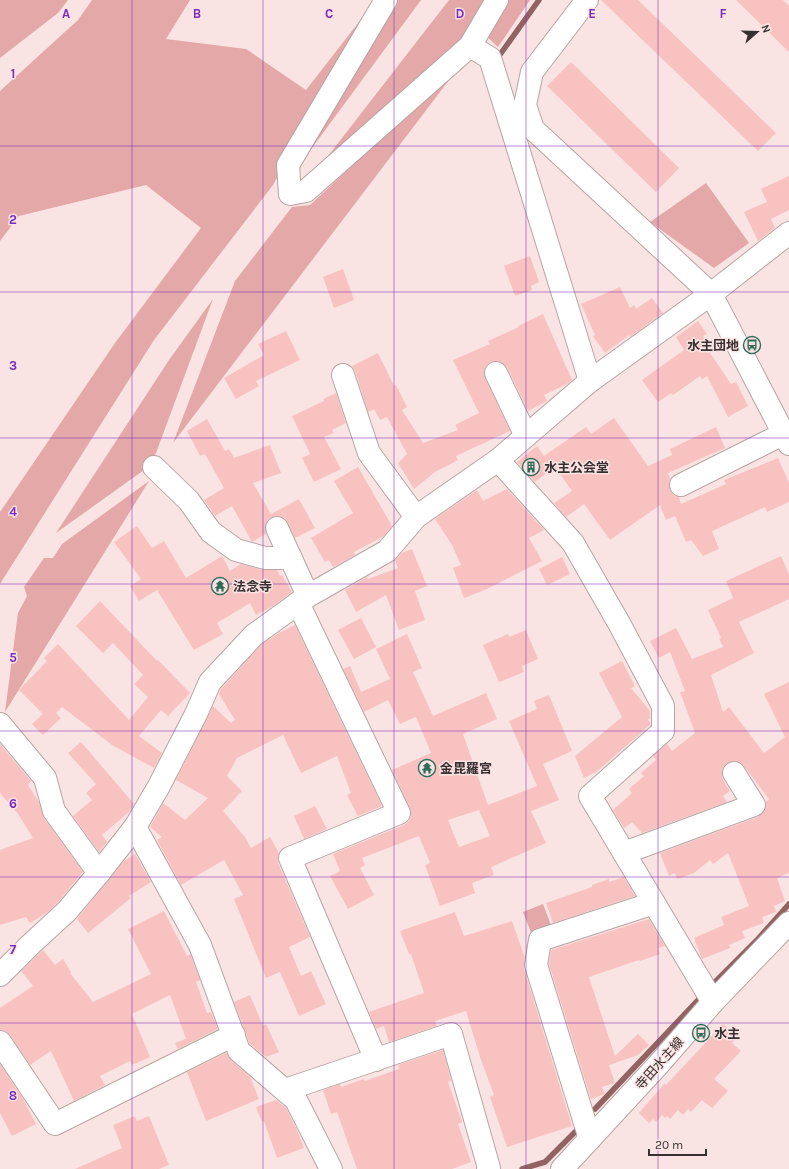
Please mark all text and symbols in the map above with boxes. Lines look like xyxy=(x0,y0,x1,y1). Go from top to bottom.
text: A xyxy=(62,6,70,21)
text: B xyxy=(193,6,201,21)
text: C xyxy=(325,6,333,21)
text: D xyxy=(456,6,465,21)
text: E xyxy=(588,6,596,21)
text: F xyxy=(719,6,727,21)
north arrow xyxy=(737,12,777,52)
text: N xyxy=(758,23,773,35)
text: 1 xyxy=(11,66,15,81)
text: 2 xyxy=(9,212,17,227)
bus stop icon: 水主団地 xyxy=(742,335,762,355)
place label: 水主団地 xyxy=(687,338,739,353)
text: 3 xyxy=(9,358,17,373)
building icon: 水主公会堂 xyxy=(521,457,541,477)
place label: 水主公会堂 xyxy=(544,460,609,475)
text: 4 xyxy=(9,504,17,519)
temple icon: 法念寺 xyxy=(210,576,230,596)
place label: 法念寺 xyxy=(233,579,272,594)
text: 5 xyxy=(9,650,17,665)
temple icon: 金毘羅宮 xyxy=(417,758,437,778)
place label: 金毘羅宮 xyxy=(440,761,492,776)
text: 6 xyxy=(9,796,17,811)
text: 7 xyxy=(10,942,17,957)
bus stop icon: 水主 xyxy=(691,1023,711,1043)
place label: 水主 xyxy=(714,1026,740,1041)
street label: 寺田水主線 xyxy=(632,1034,687,1093)
text: 8 xyxy=(9,1088,17,1103)
scale bar xyxy=(649,1131,706,1157)
text: 20 m xyxy=(655,1138,683,1152)

